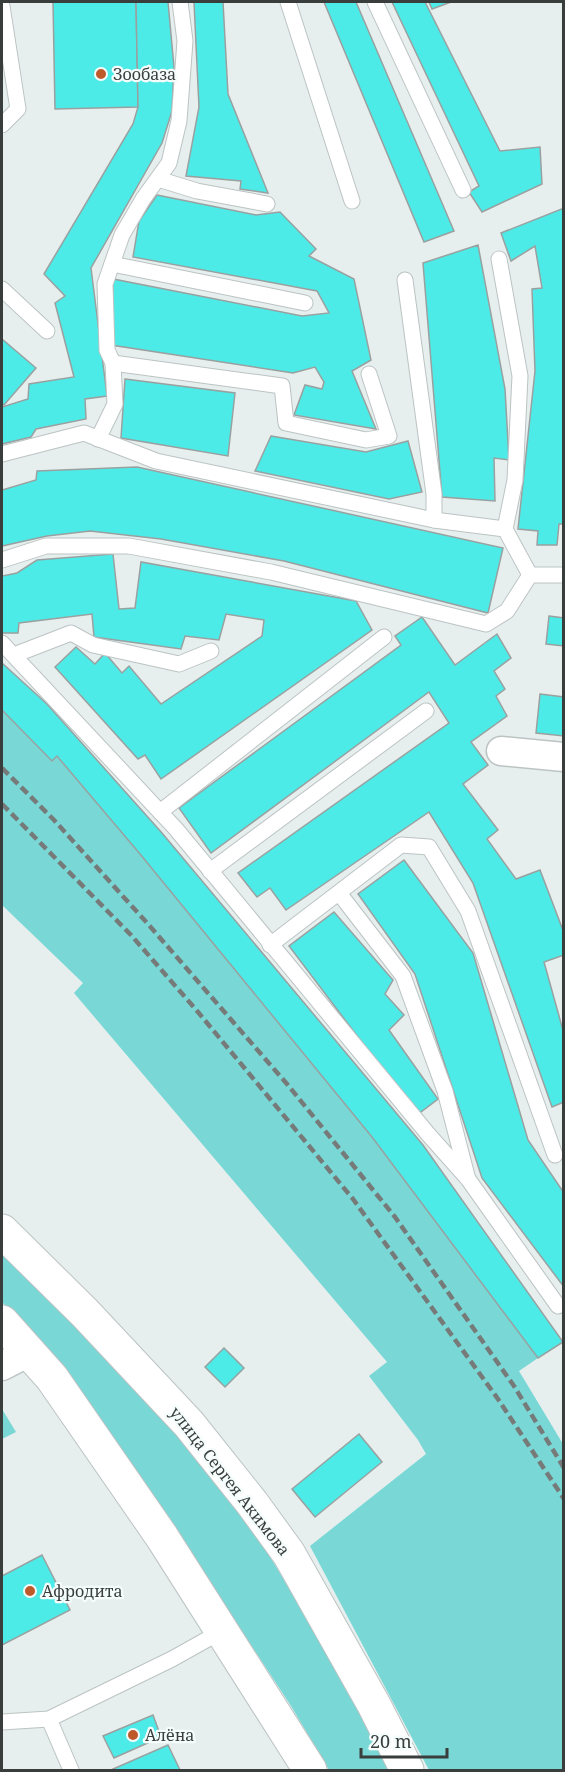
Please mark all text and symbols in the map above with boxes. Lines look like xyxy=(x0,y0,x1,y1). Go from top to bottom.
place label: Зообаза xyxy=(113,63,176,85)
marker: Зообаза xyxy=(94,67,108,81)
street label: улица Сергея Акимова xyxy=(165,1402,295,1560)
place label: Афродита xyxy=(42,1580,123,1602)
marker: Афродита xyxy=(23,1584,37,1598)
scale bar xyxy=(361,1721,446,1759)
place label: Алёна xyxy=(145,1724,195,1746)
marker: Алёна xyxy=(126,1728,140,1742)
text: 20 m xyxy=(370,1729,412,1753)

